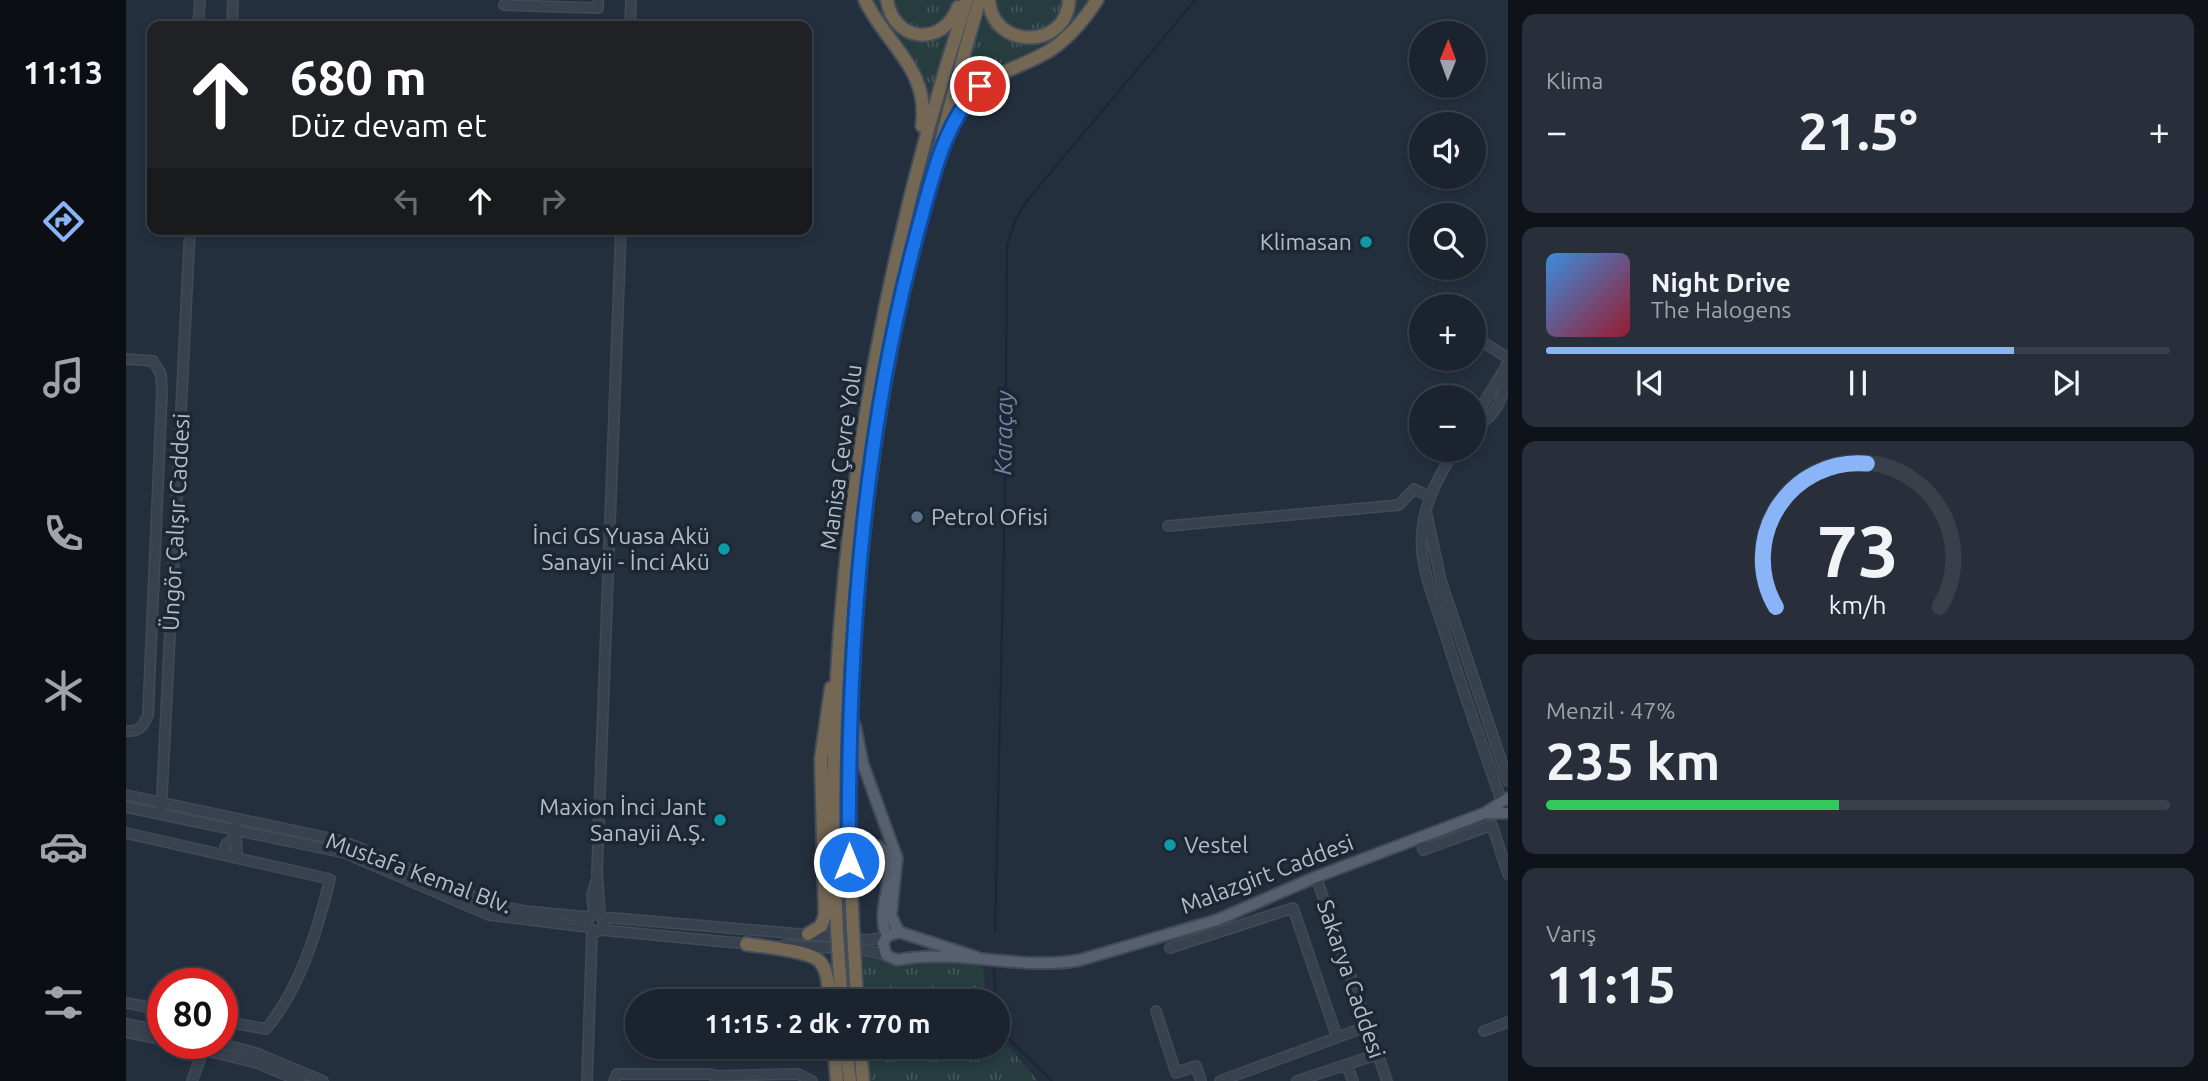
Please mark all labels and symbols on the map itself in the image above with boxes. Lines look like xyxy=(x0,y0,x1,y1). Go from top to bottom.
north arrow xyxy=(1409,21,1486,98)
pin xyxy=(950,56,1010,116)
place label: Klimasan xyxy=(1260,229,1352,254)
marker: Klimasan xyxy=(1358,234,1374,250)
street label: Manisa Çevre Yolu xyxy=(815,363,866,551)
water label: Karaçay xyxy=(989,390,1018,475)
street label: Üngör Çalışır Caddesi xyxy=(157,413,194,631)
place label: Petrol Ofisi xyxy=(931,504,1048,529)
marker: Petrol Ofisi xyxy=(909,509,925,525)
place label: İnci GS Yuasa Akü Sanayii - İnci Akü xyxy=(532,523,710,574)
marker: İnci GS Yuasa Akü Sanayii - İnci Akü xyxy=(716,541,732,557)
place label: Maxion İnci Jant Sanayii A.Ş. xyxy=(539,794,706,845)
marker: Maxion İnci Jant Sanayii A.Ş. xyxy=(712,812,728,828)
position arrow xyxy=(812,825,886,899)
street label: Mustafa Kemal Blv. xyxy=(323,827,516,918)
street label: Malazgirt Caddesi xyxy=(1177,829,1357,918)
place label: Vestel xyxy=(1184,832,1248,857)
marker: Vestel xyxy=(1162,837,1178,853)
street label: Sakarya Caddesi xyxy=(1313,896,1390,1061)
speed limit sign: 80 xyxy=(147,968,238,1059)

